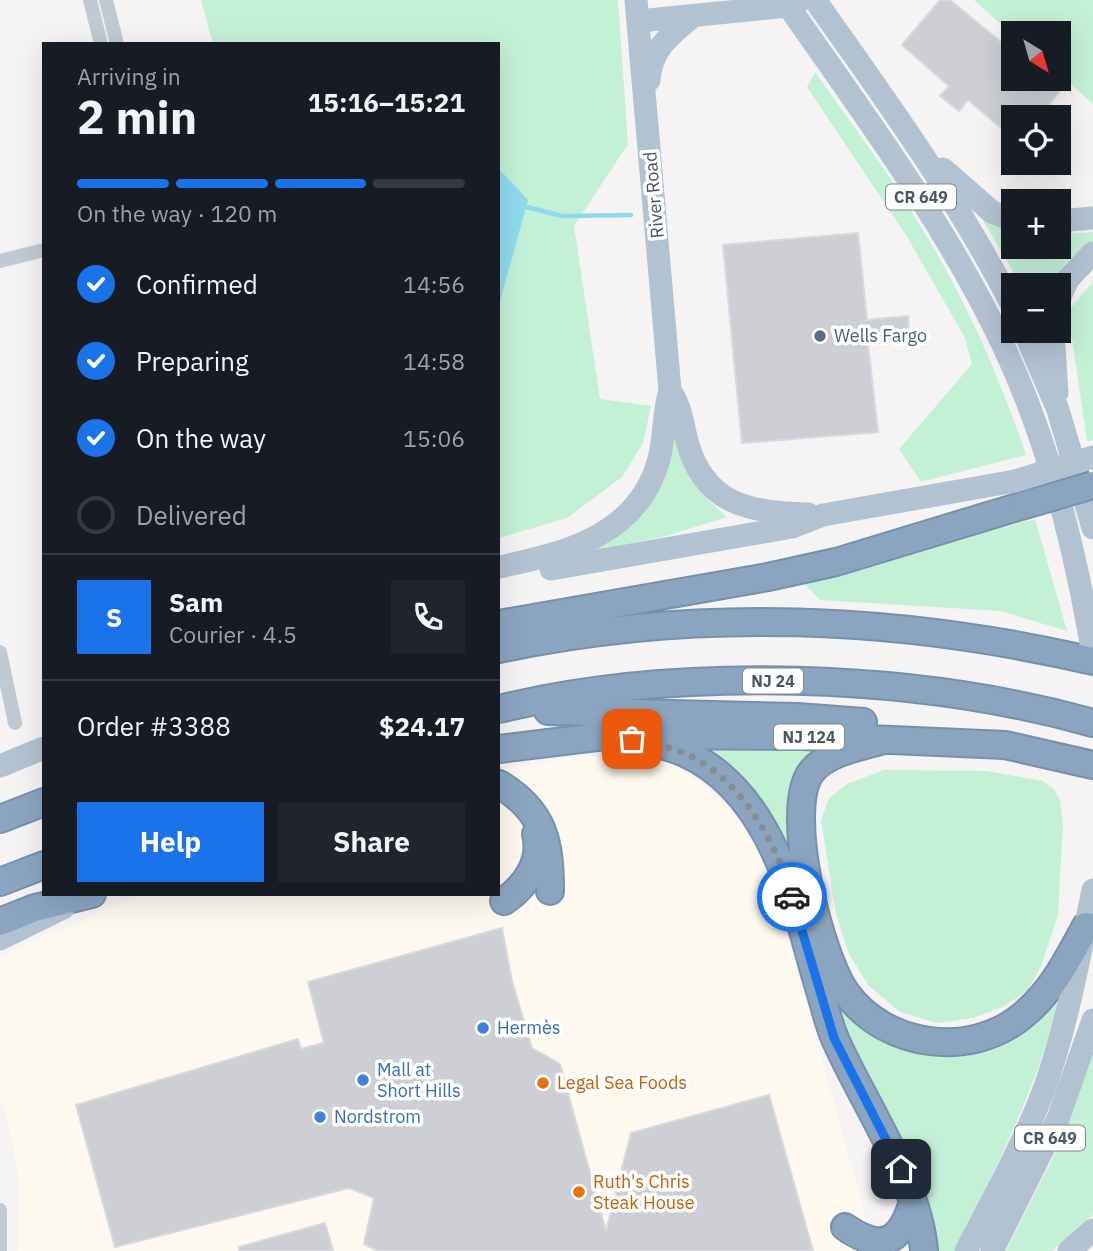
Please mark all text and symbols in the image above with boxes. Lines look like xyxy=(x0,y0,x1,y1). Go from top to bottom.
north arrow xyxy=(1001,21,1071,91)
map controls xyxy=(1001,21,1071,343)
text: Arriving in xyxy=(77,61,181,91)
text: 15:16–15:21 xyxy=(308,85,465,119)
text: 2 min xyxy=(77,87,197,147)
button: locate xyxy=(1001,105,1071,175)
street label: River Road xyxy=(638,151,669,239)
road number: CR 649 xyxy=(886,184,956,210)
button: + xyxy=(1001,189,1071,259)
text: On the way · 120 m xyxy=(77,198,277,228)
icon: check xyxy=(77,265,115,303)
text: Confirmed xyxy=(136,267,258,301)
text: 14:56 xyxy=(403,269,465,299)
button: − xyxy=(1001,273,1071,343)
place label: Wells Fargo xyxy=(834,324,927,347)
marker: Wells Fargo xyxy=(812,328,828,344)
icon: check xyxy=(77,342,115,380)
text: Preparing xyxy=(136,344,249,378)
text: 14:58 xyxy=(403,346,465,376)
icon: check xyxy=(77,419,115,457)
text: On the way xyxy=(136,421,266,455)
text: 15:06 xyxy=(403,423,465,453)
text: Delivered xyxy=(136,498,247,532)
button: phone xyxy=(391,580,465,654)
text: Sam xyxy=(169,585,223,619)
text: S xyxy=(106,600,122,634)
text: Courier · 4.5 xyxy=(169,619,297,649)
road number: NJ 24 xyxy=(743,668,803,694)
text: Order #3388 xyxy=(77,709,231,743)
text: $24.17 xyxy=(379,709,465,743)
pin xyxy=(602,709,662,769)
icon: bag xyxy=(613,720,651,758)
road number: NJ 124 xyxy=(774,724,844,750)
button: Help xyxy=(77,802,264,882)
button: Share xyxy=(278,802,465,882)
courier xyxy=(757,862,827,932)
icon: car xyxy=(773,878,811,916)
place label: Hermès xyxy=(497,1016,561,1039)
marker: Hermès xyxy=(475,1020,491,1036)
place label: Mall at Short Hills xyxy=(377,1058,461,1102)
place label: Legal Sea Foods xyxy=(557,1071,687,1094)
marker: Mall at Short Hills xyxy=(355,1072,371,1088)
marker: Legal Sea Foods xyxy=(535,1075,551,1091)
place label: Nordstrom xyxy=(334,1105,421,1128)
marker: Nordstrom xyxy=(312,1109,328,1125)
road number: CR 649 xyxy=(1015,1126,1085,1150)
pin xyxy=(871,1139,931,1199)
icon: home xyxy=(882,1150,920,1188)
place label: Ruth's Chris Steak House xyxy=(593,1170,695,1214)
marker: Ruth's Chris Steak House xyxy=(571,1184,587,1200)

